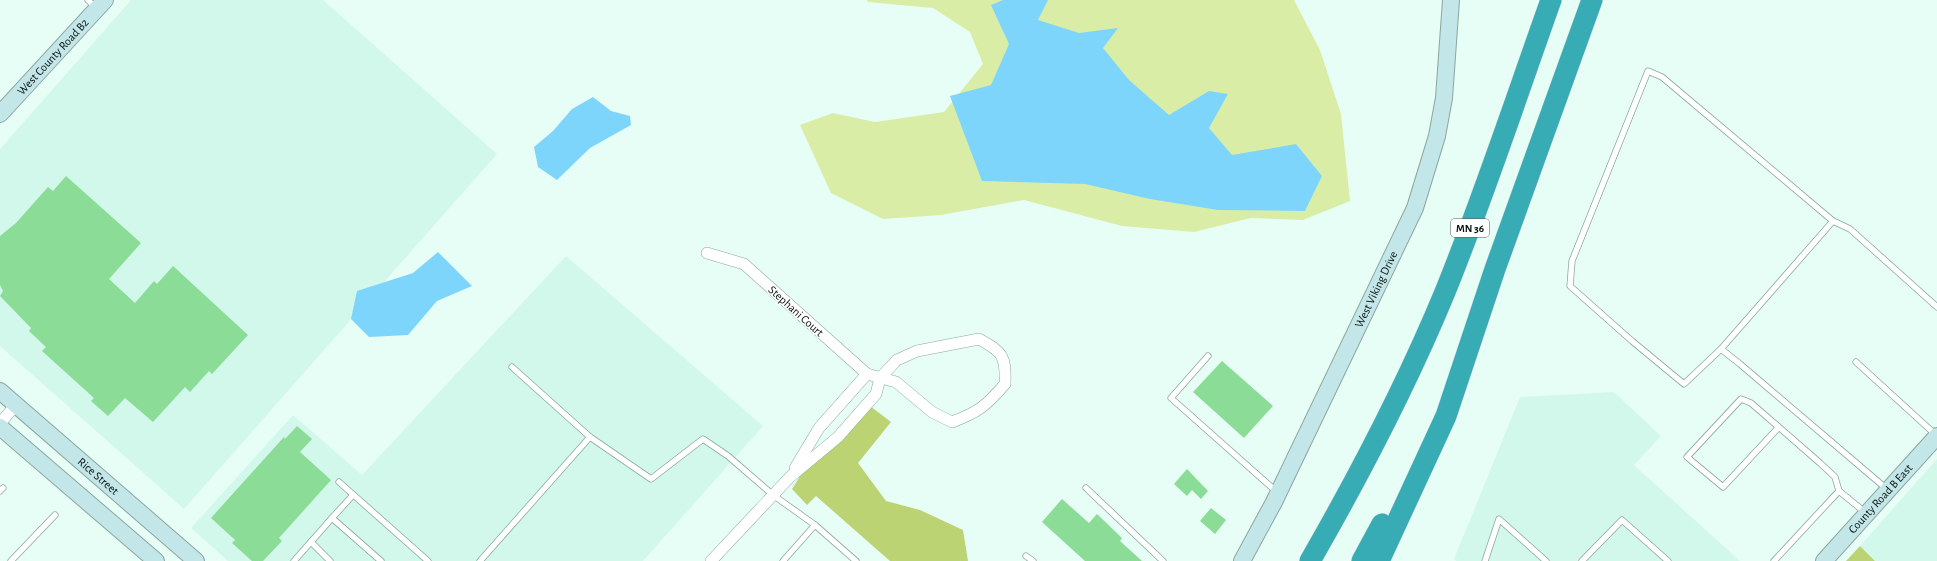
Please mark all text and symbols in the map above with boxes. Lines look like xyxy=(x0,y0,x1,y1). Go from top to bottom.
street label: West County Road B2 xyxy=(15,16,91,97)
road number: MN 36 xyxy=(1451,219,1489,237)
street label: West Viking Drive xyxy=(1353,249,1399,329)
street label: Stephani Court xyxy=(766,283,826,339)
street label: Rice Street xyxy=(75,455,121,497)
street label: County Road B East xyxy=(1846,462,1915,536)

